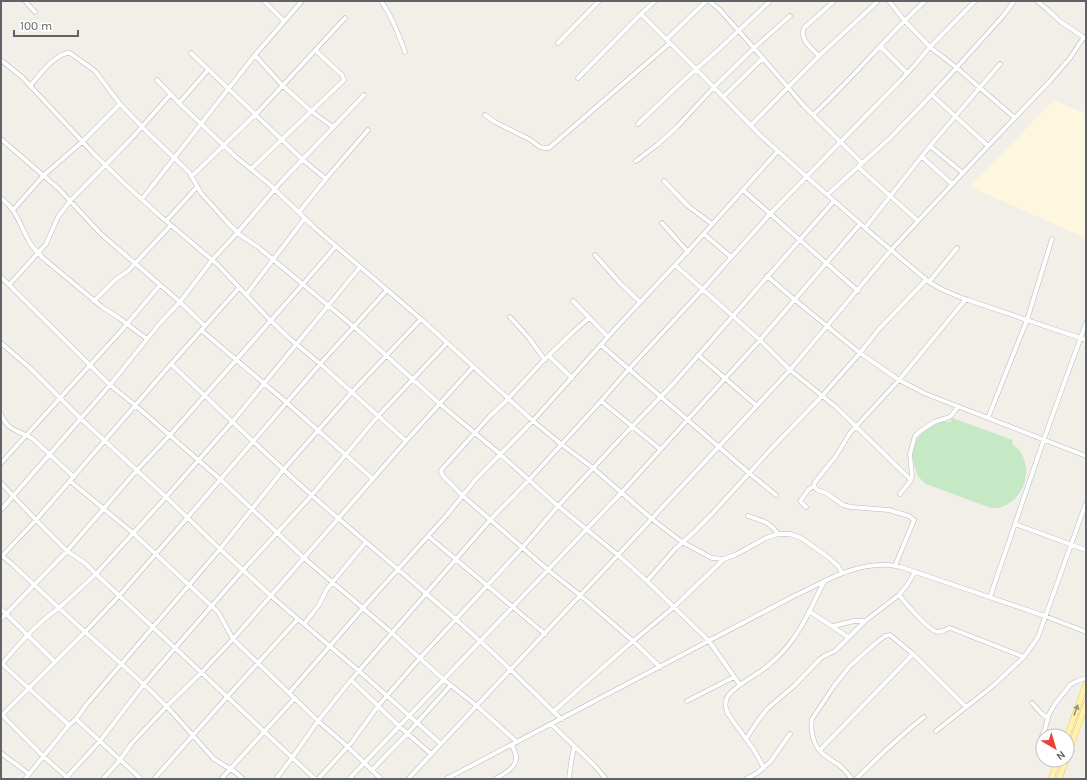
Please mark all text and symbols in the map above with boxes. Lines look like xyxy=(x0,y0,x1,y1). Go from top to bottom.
scale bar xyxy=(14,12,78,38)
text: 100 m xyxy=(20,19,52,33)
one-way arrow xyxy=(1074,704,1080,716)
north arrow xyxy=(1035,728,1075,768)
text: N xyxy=(1054,748,1068,763)

